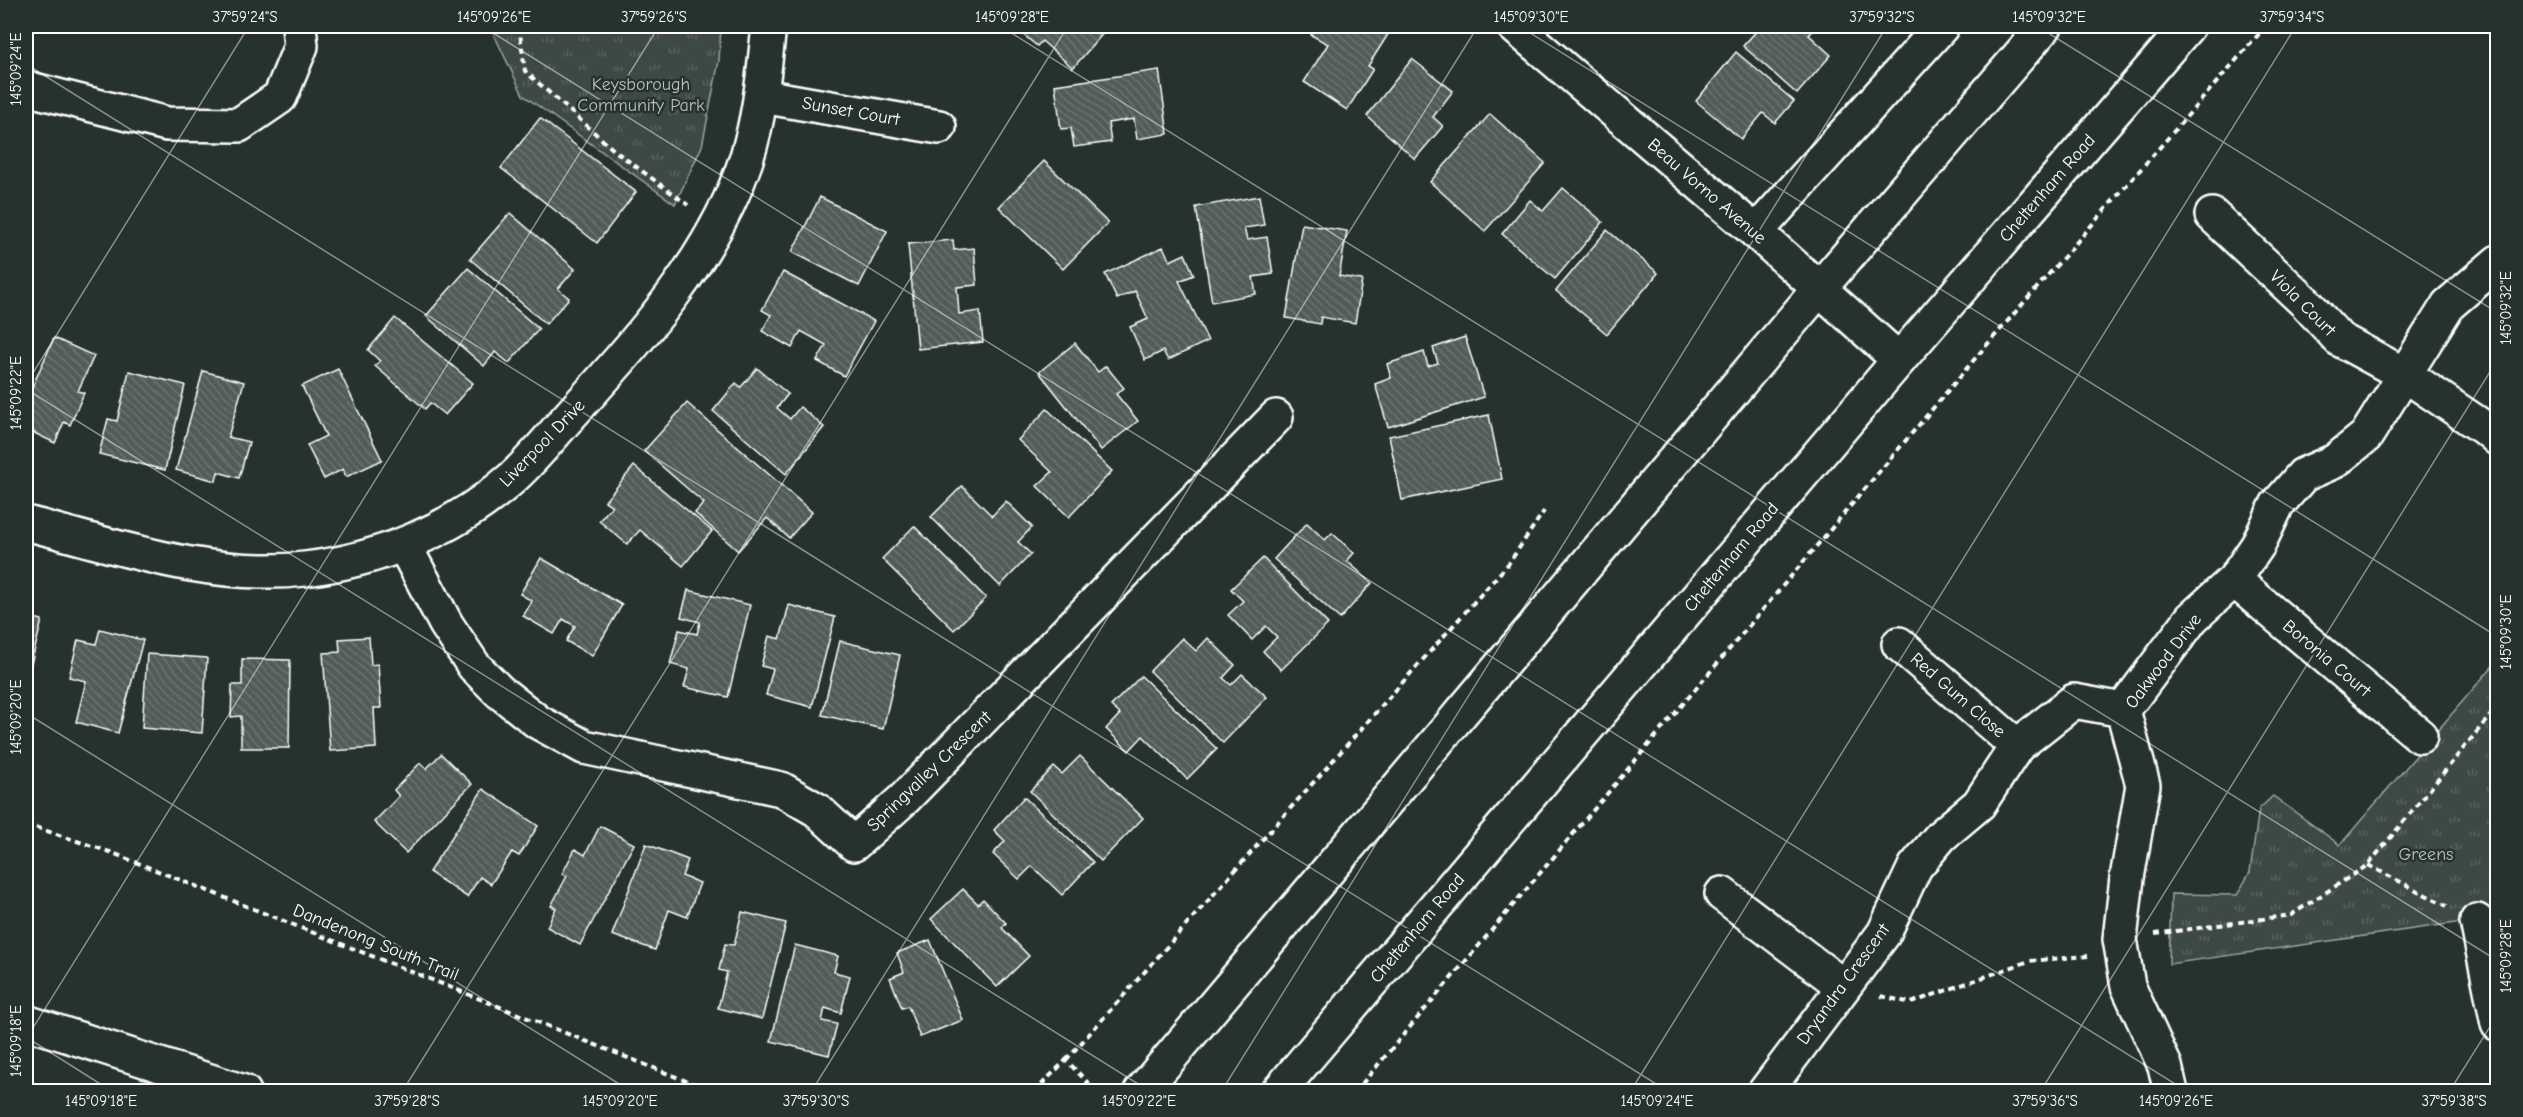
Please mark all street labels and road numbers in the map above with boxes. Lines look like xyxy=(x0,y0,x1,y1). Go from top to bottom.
street label: Sunset Court xyxy=(800,93,902,131)
street label: Cheltenham Road xyxy=(1995,130,2100,247)
street label: Beau Vorno Avenue xyxy=(1643,134,1770,249)
street label: Viola Court xyxy=(2265,266,2341,341)
street label: Liverpool Drive xyxy=(495,395,589,492)
street label: Cheltenham Road xyxy=(1680,498,1783,616)
street label: Oakwood Drive xyxy=(2121,610,2206,713)
street label: Boronia Court xyxy=(2278,615,2376,702)
street label: Red Gum Close xyxy=(1906,648,2009,742)
street label: Springvalley Crescent xyxy=(863,706,996,836)
street label: Cheltenham Road xyxy=(1366,869,1469,987)
street label: Dandenong South Trail xyxy=(290,900,462,985)
street label: Dryandra Crescent xyxy=(1793,919,1895,1049)

